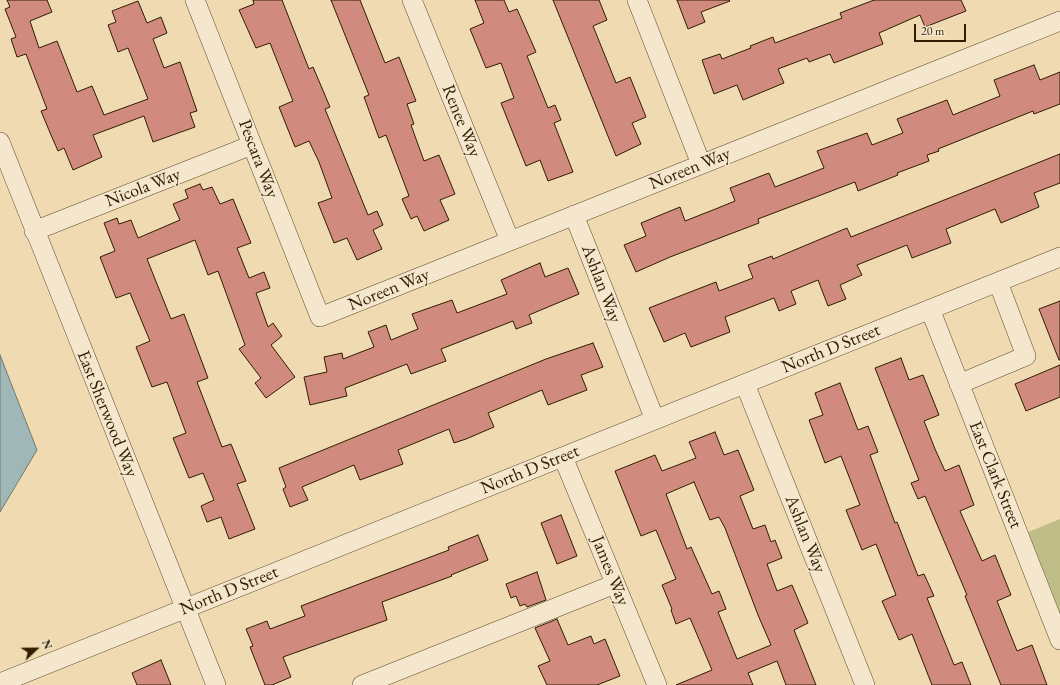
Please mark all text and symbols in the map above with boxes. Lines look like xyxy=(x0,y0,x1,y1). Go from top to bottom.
scale bar xyxy=(916,16,968,42)
text: 20 m xyxy=(921,23,944,39)
street label: Renee Way xyxy=(437,82,485,160)
street label: Pescara Way xyxy=(233,117,283,201)
street label: Noreen Way xyxy=(646,143,734,195)
street label: Nicola Way xyxy=(102,164,184,212)
street label: Ashlan Way xyxy=(576,242,626,326)
street label: Noreen Way xyxy=(345,264,433,316)
street label: North D Street xyxy=(779,319,883,379)
street label: East Sherwood Way xyxy=(72,348,142,480)
street label: East Clark Street xyxy=(964,418,1026,532)
street label: North D Street xyxy=(478,440,582,500)
street label: Ashlan Way xyxy=(780,492,830,576)
street label: James Way xyxy=(586,533,634,609)
street label: North D Street xyxy=(177,561,281,621)
north arrow xyxy=(16,629,56,669)
text: N xyxy=(39,638,55,651)

